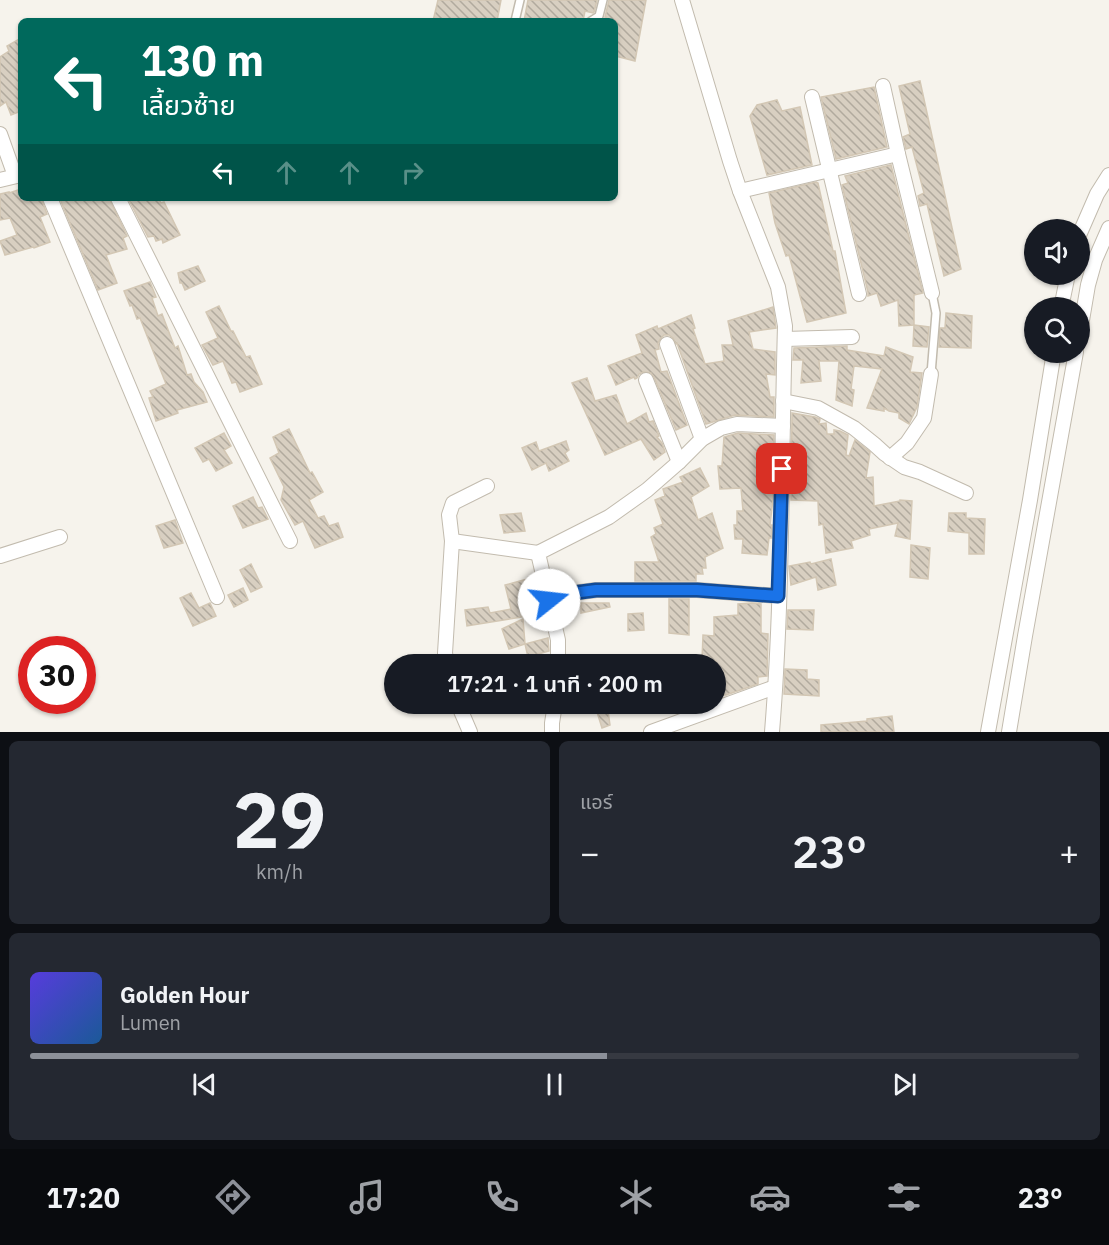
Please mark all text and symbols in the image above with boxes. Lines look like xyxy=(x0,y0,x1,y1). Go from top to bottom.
text: 130 m xyxy=(141,33,264,88)
icon: left xyxy=(42,42,120,120)
text: เลี้ยวซ้าย xyxy=(141,87,235,122)
icon: left xyxy=(207,156,240,189)
icon: ahead xyxy=(270,156,303,189)
icon: ahead xyxy=(333,156,366,189)
icon: right xyxy=(396,156,429,189)
map controls xyxy=(1024,219,1090,363)
button: sound xyxy=(1024,219,1090,285)
button: search xyxy=(1024,297,1090,363)
pin xyxy=(756,443,807,494)
icon: arrive xyxy=(765,452,798,485)
position arrow xyxy=(517,568,581,632)
speed limit sign: 30 xyxy=(18,636,96,714)
text: 17:21 · 1 นาที · 200 m xyxy=(447,669,663,698)
text: 29 xyxy=(233,768,326,869)
text: แอร์ xyxy=(580,788,612,815)
text: 23° xyxy=(792,822,867,880)
text: − xyxy=(580,831,600,874)
text: + xyxy=(1059,831,1079,874)
text: km/h xyxy=(256,858,303,885)
text: Golden Hour xyxy=(120,980,249,1009)
text: Lumen xyxy=(120,1009,181,1036)
icon: previous xyxy=(188,1068,221,1101)
icon: pause xyxy=(538,1068,571,1101)
icon: next xyxy=(888,1068,921,1101)
icon: directions xyxy=(212,1176,254,1218)
icon: music xyxy=(346,1176,388,1218)
icon: phone xyxy=(481,1176,523,1218)
icon: climate xyxy=(615,1176,657,1218)
icon: car xyxy=(749,1176,791,1218)
icon: filters xyxy=(883,1176,925,1218)
text: 17:20 xyxy=(46,1180,120,1215)
text: 23° xyxy=(1018,1180,1063,1215)

